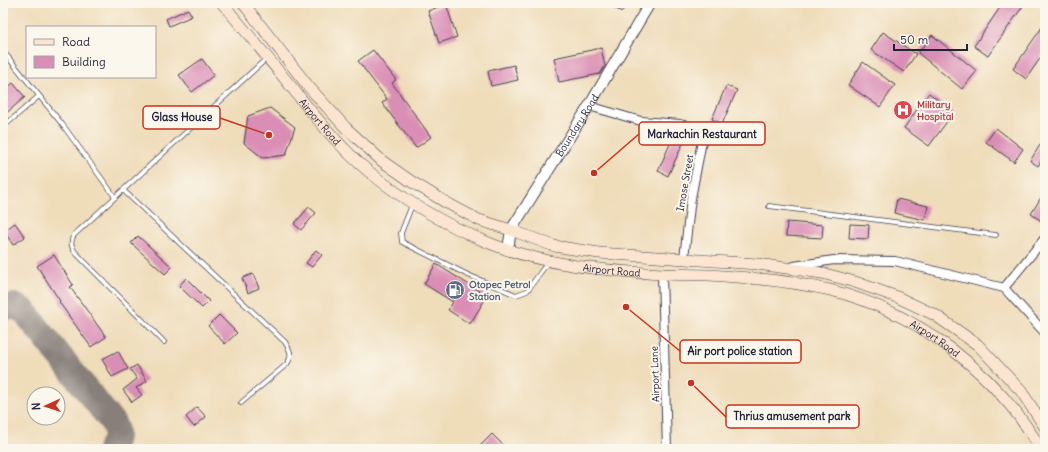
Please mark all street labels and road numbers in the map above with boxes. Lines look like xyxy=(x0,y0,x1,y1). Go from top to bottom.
street label: Boundary Road xyxy=(552,92,601,159)
street label: Airport Road xyxy=(297,96,344,148)
street label: Imose Street xyxy=(674,153,697,213)
street label: Airport Road xyxy=(582,260,641,279)
street label: Airport Road xyxy=(908,317,963,360)
street label: Airport Lane xyxy=(648,346,662,402)

